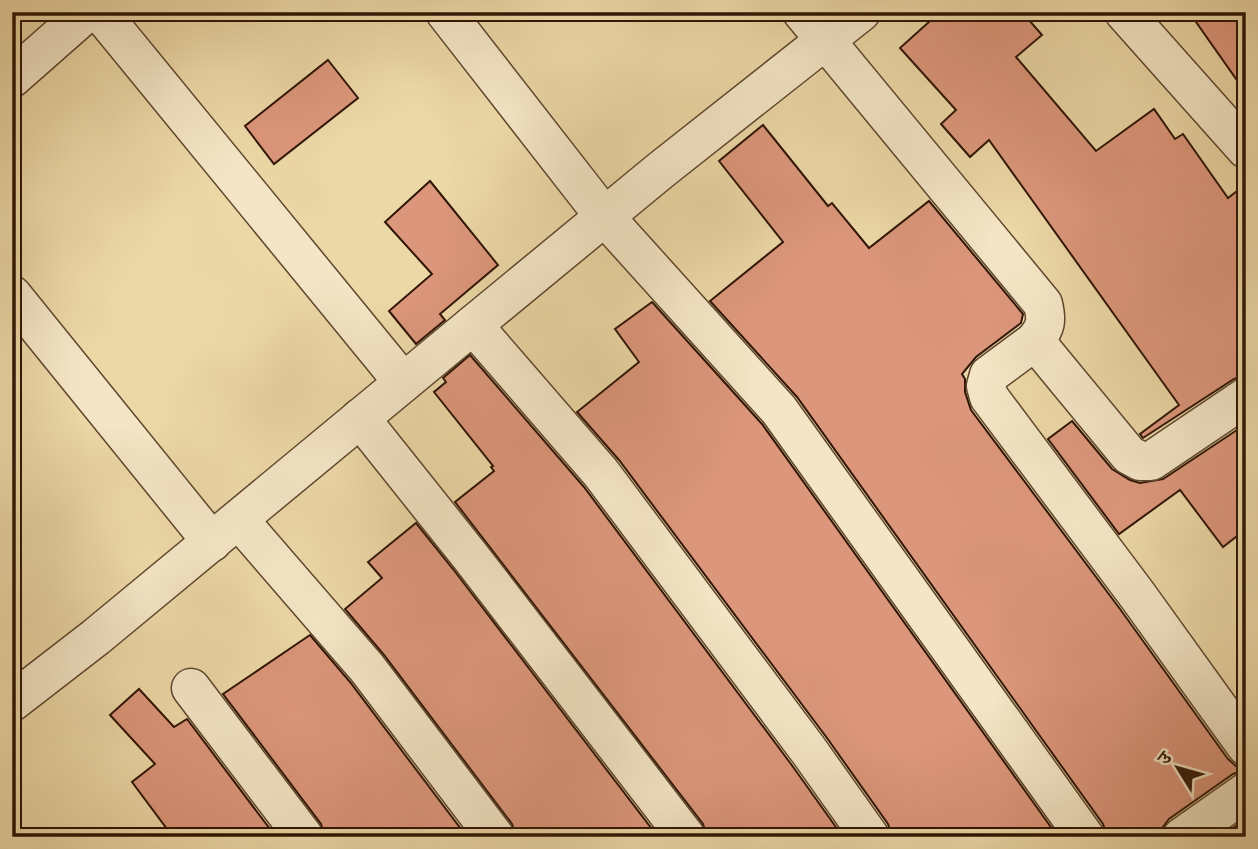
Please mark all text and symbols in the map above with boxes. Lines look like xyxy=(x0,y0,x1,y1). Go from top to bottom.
north arrow xyxy=(1142,734,1212,804)
text: उ xyxy=(1149,744,1179,772)

